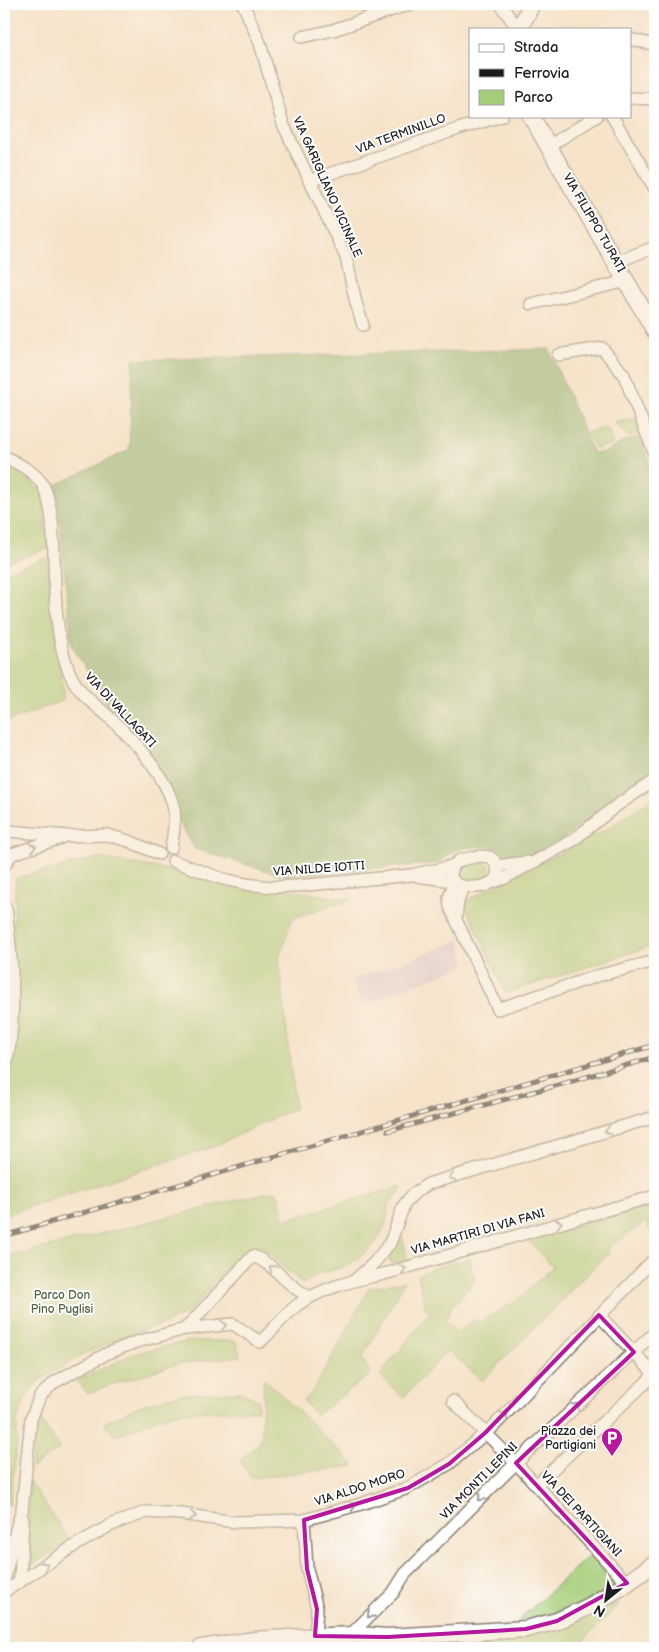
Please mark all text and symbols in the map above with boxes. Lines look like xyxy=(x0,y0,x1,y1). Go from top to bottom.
legend xyxy=(469,28,632,118)
text: Strada xyxy=(514,38,558,57)
text: Ferrovia xyxy=(514,64,570,83)
text: Parco xyxy=(514,88,553,107)
street label: VIA TERMINILLO xyxy=(354,111,448,157)
street label: VIA GARIGLIANO VICINALE xyxy=(289,114,365,260)
street label: VIA FILIPPO TURATI xyxy=(560,171,629,275)
street label: VIA DI VALLAGATI xyxy=(81,669,159,751)
one-way arrow xyxy=(28,842,37,852)
street label: VIA NILDE IOTTI xyxy=(273,858,366,880)
one-way arrow xyxy=(605,1126,613,1136)
one-way arrow xyxy=(449,1171,457,1181)
street label: VIA MARTIRI DI VIA FANI xyxy=(410,1206,547,1258)
one-way arrow xyxy=(554,1219,563,1229)
one-way arrow xyxy=(268,1264,277,1273)
one-way arrow xyxy=(398,1264,406,1274)
park label: Parco Don Pino Puglisi xyxy=(31,1288,93,1317)
one-way arrow xyxy=(220,1320,228,1331)
one-way arrow xyxy=(571,1403,580,1412)
one-way arrow xyxy=(499,1411,508,1420)
place label: Piazza dei Partigiani xyxy=(541,1424,596,1453)
parking icon: Piazza dei Partigiani xyxy=(600,1426,624,1457)
street label: VIA MONTI LEPINI xyxy=(437,1439,521,1523)
street label: VIA ALDO MORO xyxy=(313,1466,407,1510)
street label: VIA DEI PARTIGIANI xyxy=(537,1468,625,1560)
one-way arrow xyxy=(478,1492,487,1501)
one-way arrow xyxy=(349,1501,358,1512)
one-way arrow xyxy=(189,1511,198,1521)
one-way arrow xyxy=(39,1562,48,1571)
north arrow xyxy=(582,1574,632,1624)
text: N xyxy=(591,1601,609,1621)
one-way arrow xyxy=(367,1609,376,1618)

